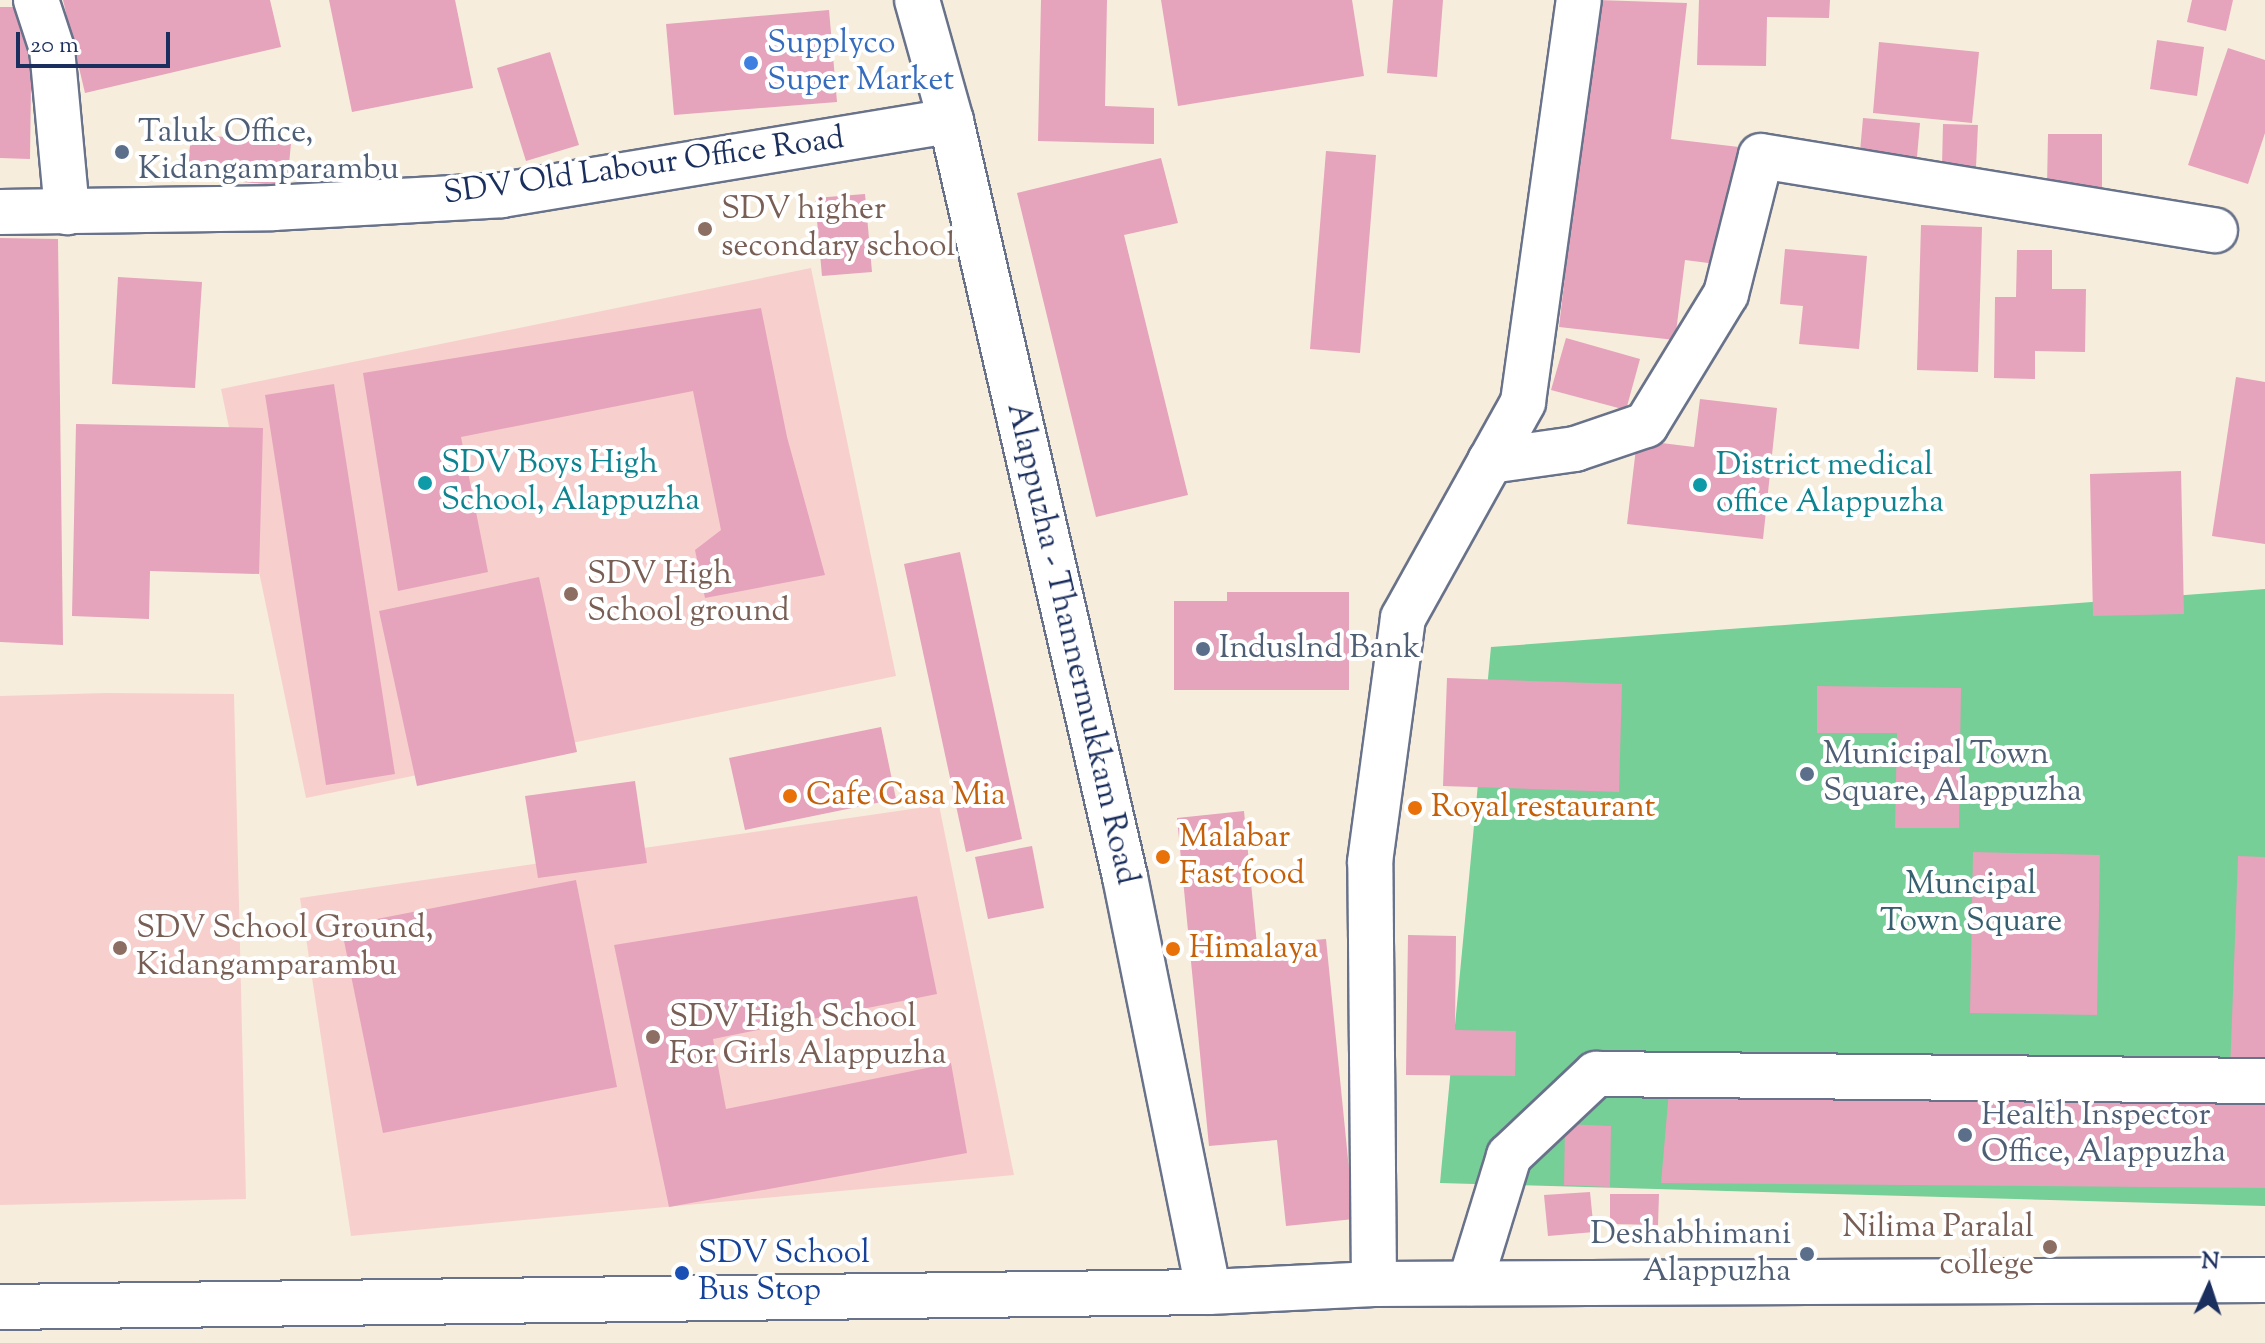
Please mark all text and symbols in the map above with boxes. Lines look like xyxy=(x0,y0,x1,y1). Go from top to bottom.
scale bar xyxy=(20,16,174,66)
place label: Supplyco Super Market xyxy=(767,26,954,101)
text: 20 m xyxy=(30,29,79,63)
marker: Supplyco Super Market xyxy=(742,54,760,72)
place label: Taluk Office, Kidangamparambu xyxy=(138,115,399,190)
street label: SDV Old Labour Office Road xyxy=(441,120,847,214)
marker: Taluk Office, Kidangamparambu xyxy=(113,143,131,161)
place label: SDV higher secondary school xyxy=(721,192,955,267)
marker: SDV higher secondary school xyxy=(696,220,714,238)
street label: Alappuzha - Thannermukkam Road xyxy=(997,400,1145,888)
place label: SDV Boys High School, Alappuzha xyxy=(441,446,700,521)
place label: District medical office Alappuzha xyxy=(1716,448,1944,523)
marker: SDV Boys High School, Alappuzha xyxy=(416,474,434,492)
marker: District medical office Alappuzha xyxy=(1691,476,1709,494)
place label: SDV High School ground xyxy=(587,557,790,632)
marker: SDV High School ground xyxy=(562,585,580,603)
place label: Induslnd Bank xyxy=(1219,630,1421,668)
marker: Induslnd Bank xyxy=(1194,640,1212,658)
place label: Municipal Town Square, Alappuzha xyxy=(1823,737,2082,812)
marker: Municipal Town Square, Alappuzha xyxy=(1798,765,1816,783)
place label: Cafe Casa Mia xyxy=(806,777,1006,815)
marker: Cafe Casa Mia xyxy=(781,787,799,805)
place label: Royal restaurant xyxy=(1431,789,1656,827)
marker: Royal restaurant xyxy=(1406,799,1424,817)
place label: Malabar Fast food xyxy=(1179,820,1305,895)
marker: Malabar Fast food xyxy=(1154,848,1172,866)
park label: Muncipal Town Square xyxy=(1880,867,2062,942)
place label: SDV School Ground, Kidangamparambu xyxy=(136,911,434,986)
place label: Himalaya xyxy=(1189,930,1319,968)
marker: SDV School Ground, Kidangamparambu xyxy=(111,939,129,957)
marker: Himalaya xyxy=(1164,940,1182,958)
place label: SDV High School For Girls Alappuzha xyxy=(669,1000,946,1075)
marker: SDV High School For Girls Alappuzha xyxy=(644,1028,662,1046)
place label: Health Inspector Office, Alappuzha xyxy=(1981,1098,2226,1173)
marker: Health Inspector Office, Alappuzha xyxy=(1956,1126,1974,1144)
place label: Nilima Paralal college xyxy=(1842,1210,2034,1285)
place label: Deshabhimani Alappuzha xyxy=(1591,1217,1791,1292)
place label: SDV School Bus Stop xyxy=(698,1236,870,1311)
marker: Nilima Paralal college xyxy=(2041,1238,2059,1256)
marker: Deshabhimani Alappuzha xyxy=(1798,1245,1816,1263)
north arrow xyxy=(2169,1247,2249,1327)
text: N xyxy=(2201,1247,2220,1279)
marker: SDV School Bus Stop xyxy=(673,1264,691,1282)

